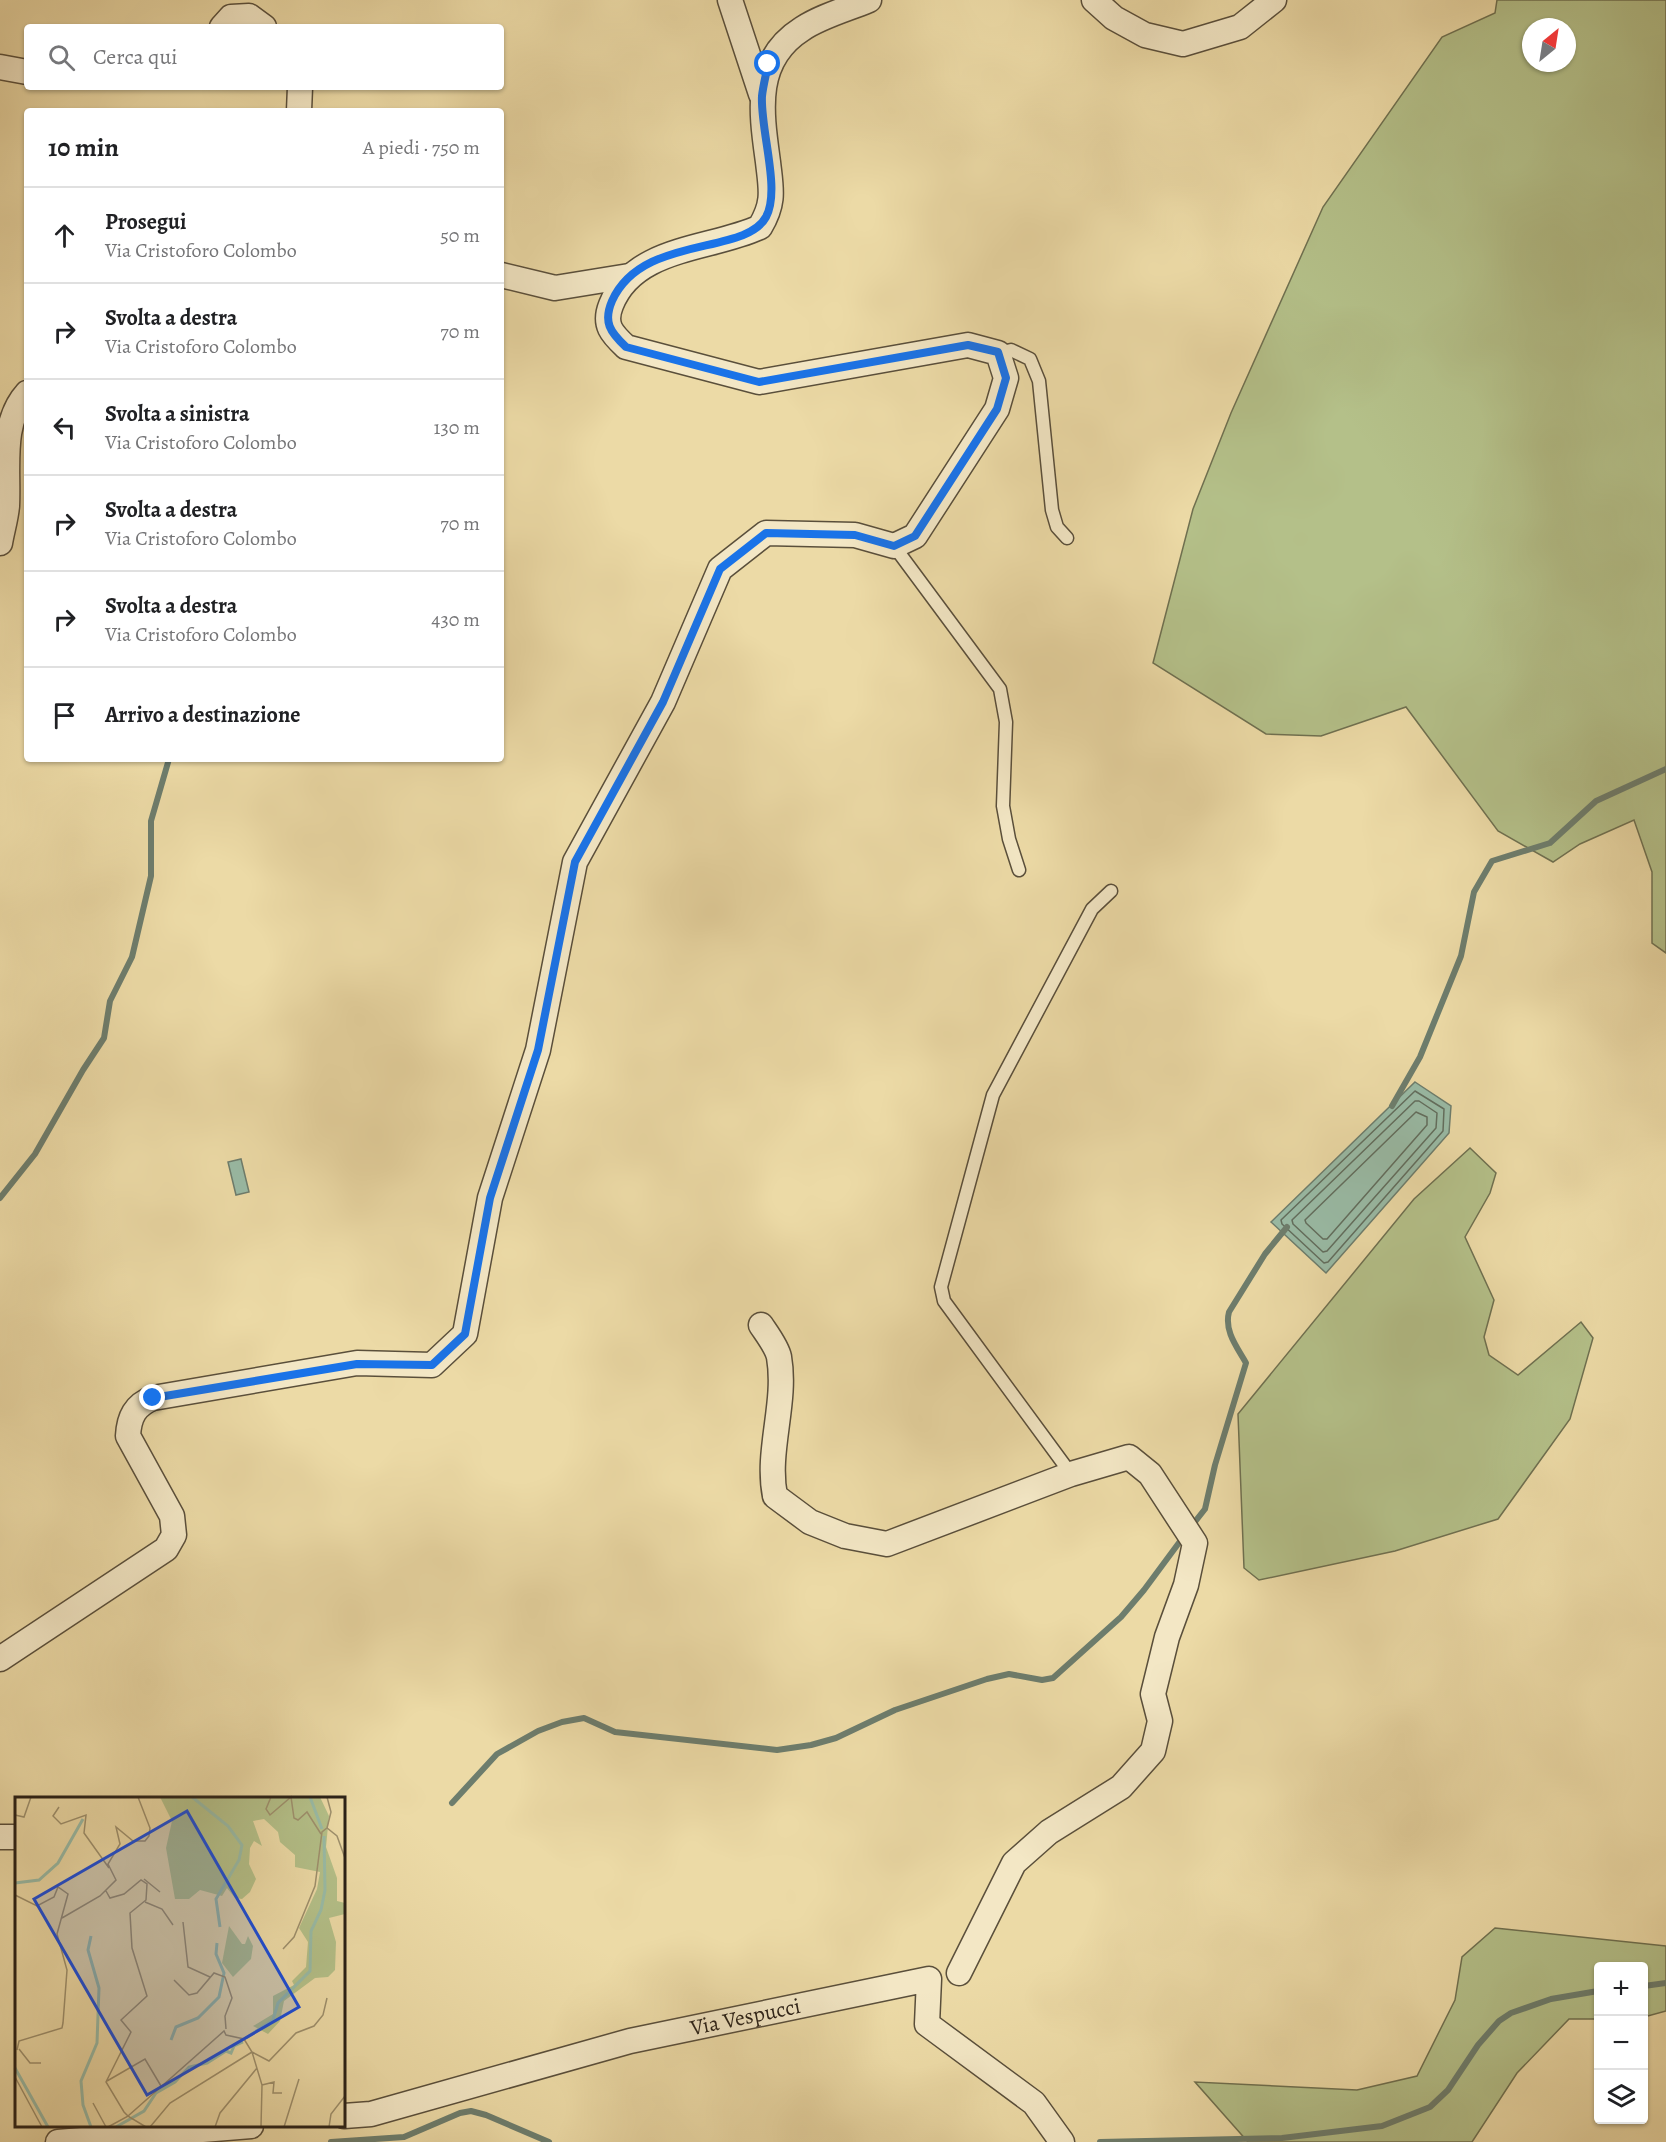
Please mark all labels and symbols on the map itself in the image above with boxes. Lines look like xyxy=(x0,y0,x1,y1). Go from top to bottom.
north arrow xyxy=(1522,18,1576,72)
route start xyxy=(754,50,780,76)
route end xyxy=(139,1384,165,1410)
inset map xyxy=(15,1797,345,2127)
street label: Via Vespucci xyxy=(687,1991,803,2043)

